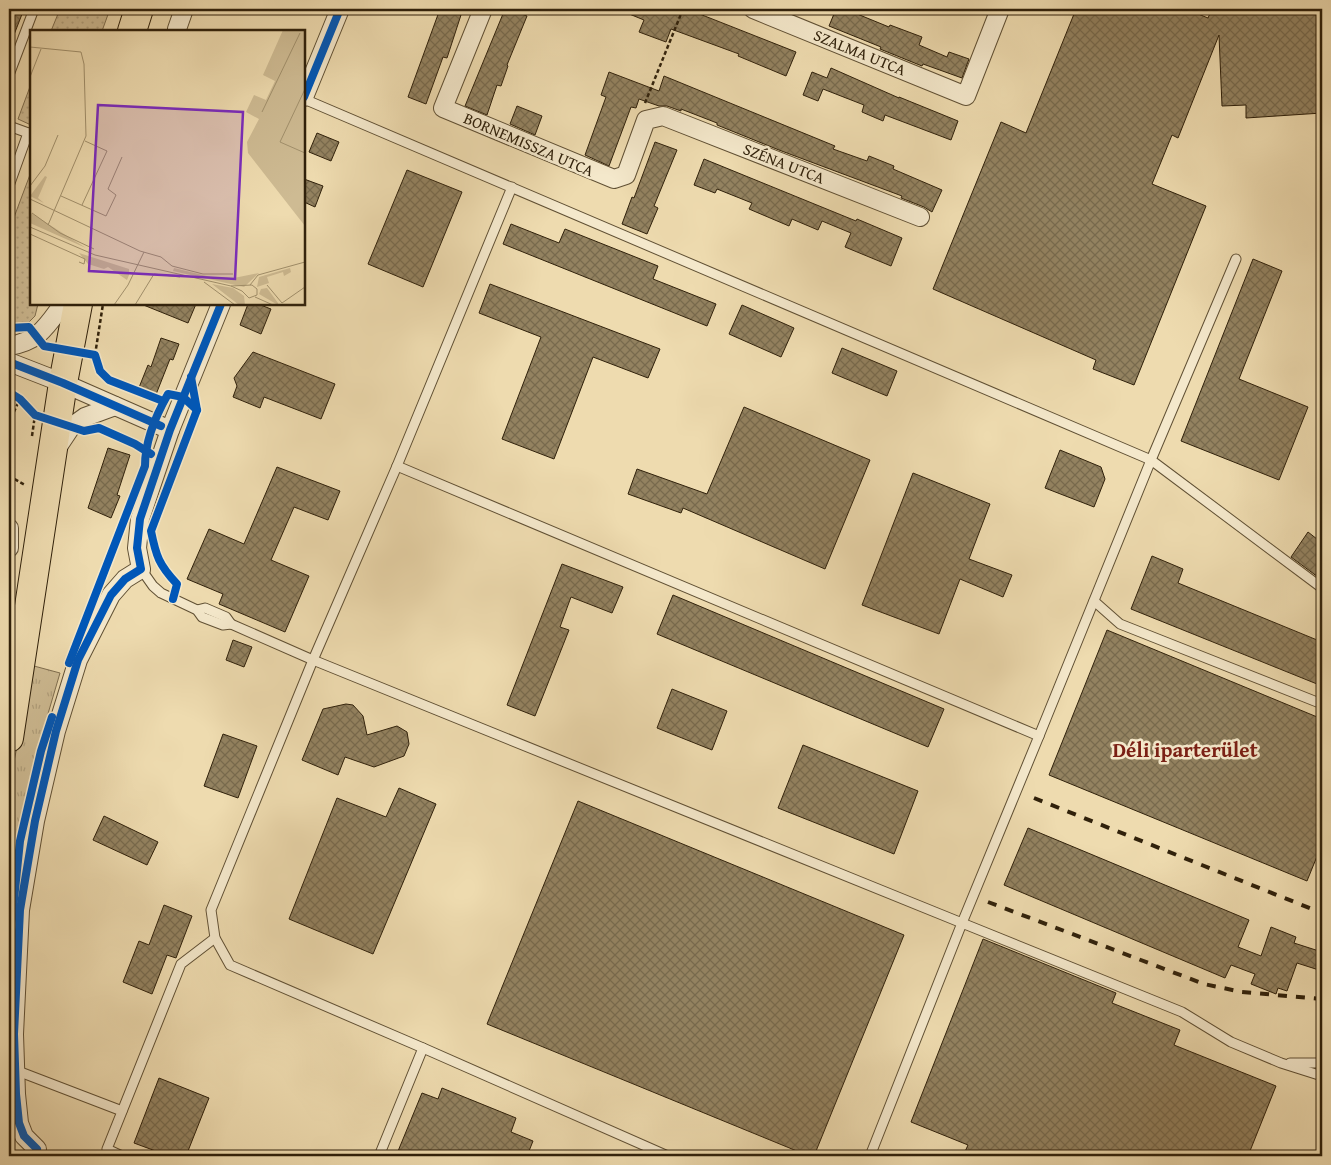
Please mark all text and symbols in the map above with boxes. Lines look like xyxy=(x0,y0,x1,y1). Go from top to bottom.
street label: SZALMA UTCA xyxy=(810,23,910,82)
inset map xyxy=(30,30,305,305)
street label: BORNEMISSZA UTCA xyxy=(460,106,598,182)
street label: SZÉNA UTCA xyxy=(740,136,828,190)
district label: Déli iparterület xyxy=(1112,734,1258,765)

